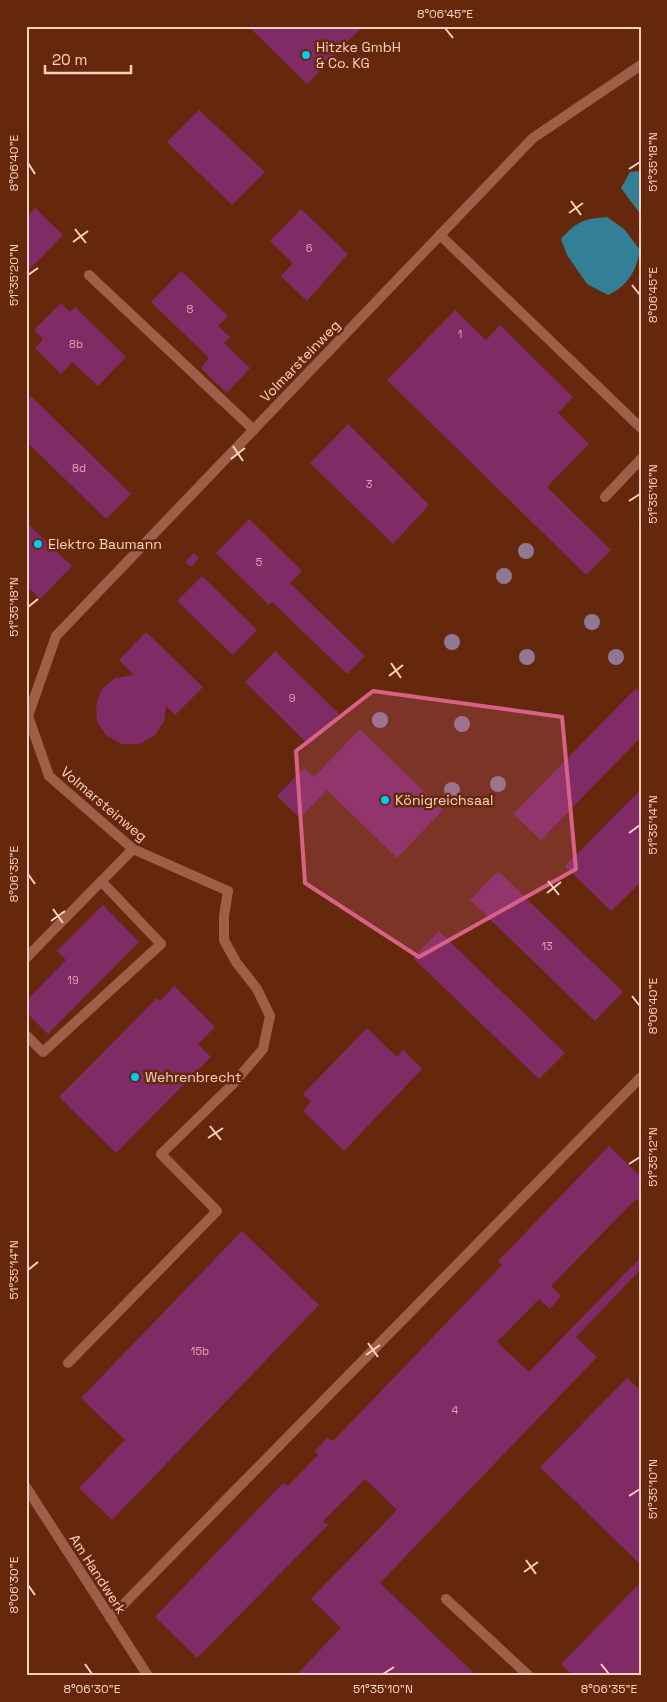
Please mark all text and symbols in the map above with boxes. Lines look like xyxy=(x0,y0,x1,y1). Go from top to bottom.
text: 8°06'45"E xyxy=(417,6,473,22)
place label: Hitzke GmbH & Co. KG xyxy=(316,38,401,72)
scale bar xyxy=(45,42,131,74)
marker: Hitzke GmbH & Co. KG xyxy=(300,49,312,61)
text: 20 m xyxy=(52,50,87,69)
text: 51°35'18"N xyxy=(645,132,661,192)
text: 8°06'40"E xyxy=(6,134,22,191)
house number: 6 xyxy=(306,241,313,255)
text: 51°35'20"N xyxy=(6,244,22,306)
text: 8°06'45"E xyxy=(645,267,661,323)
house number: 8 xyxy=(187,302,194,316)
street label: Volmarsteinweg xyxy=(256,316,344,406)
house number: 1 xyxy=(458,327,462,341)
house number: 8b xyxy=(69,337,83,351)
house number: 8d xyxy=(72,461,86,475)
text: 51°35'16"N xyxy=(645,464,661,524)
house number: 3 xyxy=(366,477,373,491)
place label: Elektro Baumann xyxy=(48,535,162,553)
marker: Elektro Baumann xyxy=(32,538,44,550)
house number: 5 xyxy=(256,555,263,569)
text: 51°35'18"N xyxy=(6,577,22,637)
house number: 9 xyxy=(289,691,296,705)
street label: Volmarsteinweg xyxy=(57,763,151,845)
place label: Königreichsaal xyxy=(395,791,493,809)
marker: Königreichsaal xyxy=(379,794,391,806)
text: 51°35'14"N xyxy=(645,795,661,855)
text: 8°06'35"E xyxy=(6,846,22,902)
house number: 13 xyxy=(541,939,553,953)
house number: 19 xyxy=(67,973,79,987)
text: 8°06'40"E xyxy=(645,977,661,1034)
place label: Wehrenbrecht xyxy=(145,1068,241,1086)
marker: Wehrenbrecht xyxy=(129,1071,141,1083)
text: 51°35'12"N xyxy=(645,1127,661,1187)
text: 51°35'14"N xyxy=(6,1240,22,1300)
house number: 15b xyxy=(191,1344,209,1358)
house number: 4 xyxy=(452,1403,459,1417)
text: 51°35'10"N xyxy=(645,1459,661,1519)
street label: Am Handwerk xyxy=(66,1531,131,1618)
text: 8°06'30"E xyxy=(6,1556,22,1613)
text: 8°06'30"E xyxy=(64,1681,121,1697)
text: 51°35'10"N xyxy=(353,1681,413,1697)
text: 8°06'35"E xyxy=(581,1681,637,1697)

